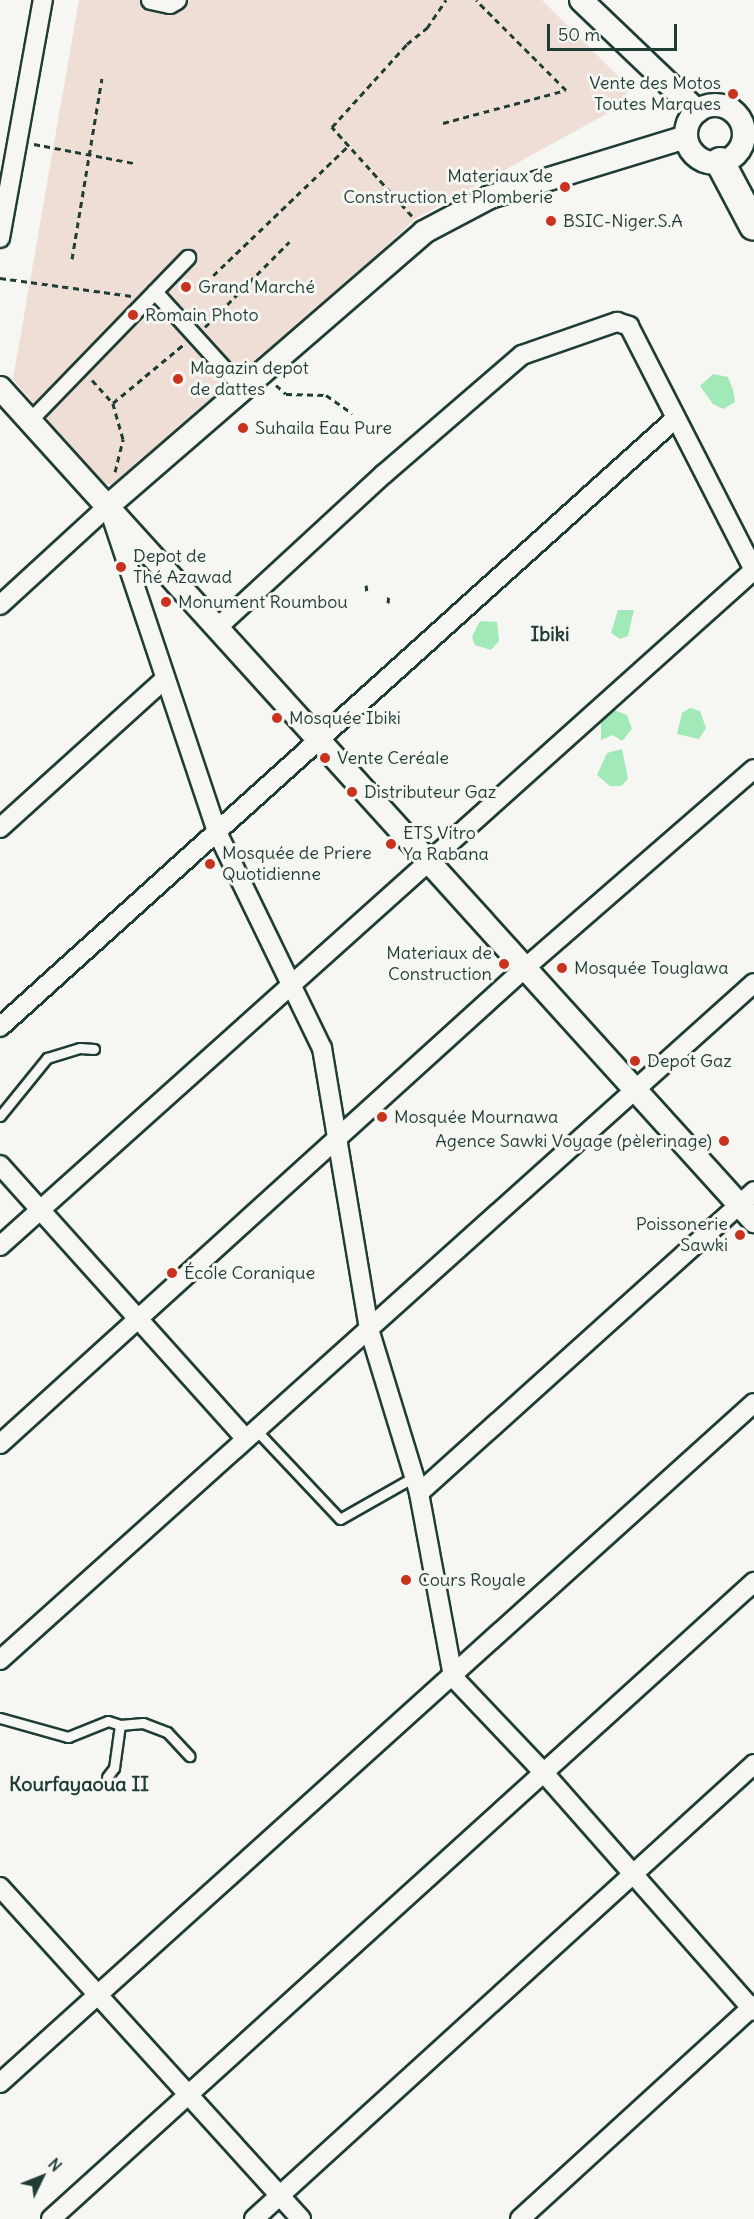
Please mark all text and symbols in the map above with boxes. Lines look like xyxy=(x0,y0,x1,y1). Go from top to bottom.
scale bar xyxy=(550,12,680,50)
text: 50 m xyxy=(558,23,600,46)
place label: Vente des Motos Toutes Marques xyxy=(589,73,721,116)
marker: Vente des Motos Toutes Marques xyxy=(726,87,740,101)
place label: Materiaux de Construction et Plomberie xyxy=(343,166,553,208)
marker: Materiaux de Construction et Plomberie xyxy=(558,180,572,194)
place label: BSIC-Niger.S.A xyxy=(563,210,683,232)
marker: BSIC-Niger.S.A xyxy=(544,214,558,228)
place label: Grand Marché xyxy=(198,276,315,298)
marker: Grand Marché xyxy=(179,280,193,294)
place label: Romain Photo xyxy=(145,304,259,326)
marker: Romain Photo xyxy=(126,308,140,322)
place label: Magazin depot de dattes xyxy=(190,358,309,400)
marker: Magazin depot de dattes xyxy=(171,372,185,386)
place label: Suhaila Eau Pure xyxy=(255,417,392,439)
marker: Suhaila Eau Pure xyxy=(236,421,250,435)
place label: Depot de Thé Azawad xyxy=(133,546,232,588)
marker: Depot de Thé Azawad xyxy=(114,560,128,574)
place label: Monument Roumbou xyxy=(178,591,348,613)
marker: Monument Roumbou xyxy=(159,595,173,609)
district label: Ibiki xyxy=(531,621,569,645)
place label: Mosquée Ibiki xyxy=(289,707,401,729)
marker: Mosquée Ibiki xyxy=(270,711,284,725)
place label: Vente Ceréale xyxy=(337,747,449,769)
marker: Vente Ceréale xyxy=(318,751,332,765)
place label: Distributeur Gaz xyxy=(364,781,496,803)
marker: Distributeur Gaz xyxy=(345,785,359,799)
place label: ETS Vitro Ya Rabana xyxy=(403,823,489,866)
marker: ETS Vitro Ya Rabana xyxy=(384,837,398,851)
place label: Mosquée de Priere Quotidienne xyxy=(222,843,372,886)
marker: Mosquée de Priere Quotidienne xyxy=(203,857,217,871)
place label: Materiaux de Construction xyxy=(386,943,492,986)
marker: Materiaux de Construction xyxy=(497,957,511,971)
place label: Mosquée Touglawa xyxy=(574,957,728,979)
marker: Mosquée Touglawa xyxy=(555,961,569,975)
place label: Depot Gaz xyxy=(647,1050,732,1072)
marker: Depot Gaz xyxy=(628,1054,642,1068)
place label: Mosquée Mournawa xyxy=(394,1106,558,1128)
marker: Mosquée Mournawa xyxy=(375,1110,389,1124)
place label: Agence Sawki Voyage (pèlerinage) xyxy=(435,1130,712,1152)
marker: Agence Sawki Voyage (pèlerinage) xyxy=(717,1134,731,1148)
place label: Poissonerie Sawki xyxy=(636,1214,728,1256)
marker: Poissonerie Sawki xyxy=(733,1228,747,1242)
place label: École Coranique xyxy=(184,1262,315,1284)
marker: École Coranique xyxy=(165,1266,179,1280)
place label: Cours Royale xyxy=(418,1569,526,1591)
marker: Cours Royale xyxy=(399,1573,413,1587)
district label: Kourfayaoua II xyxy=(9,1771,149,1795)
north arrow xyxy=(12,2147,72,2207)
text: N xyxy=(44,2154,66,2176)

